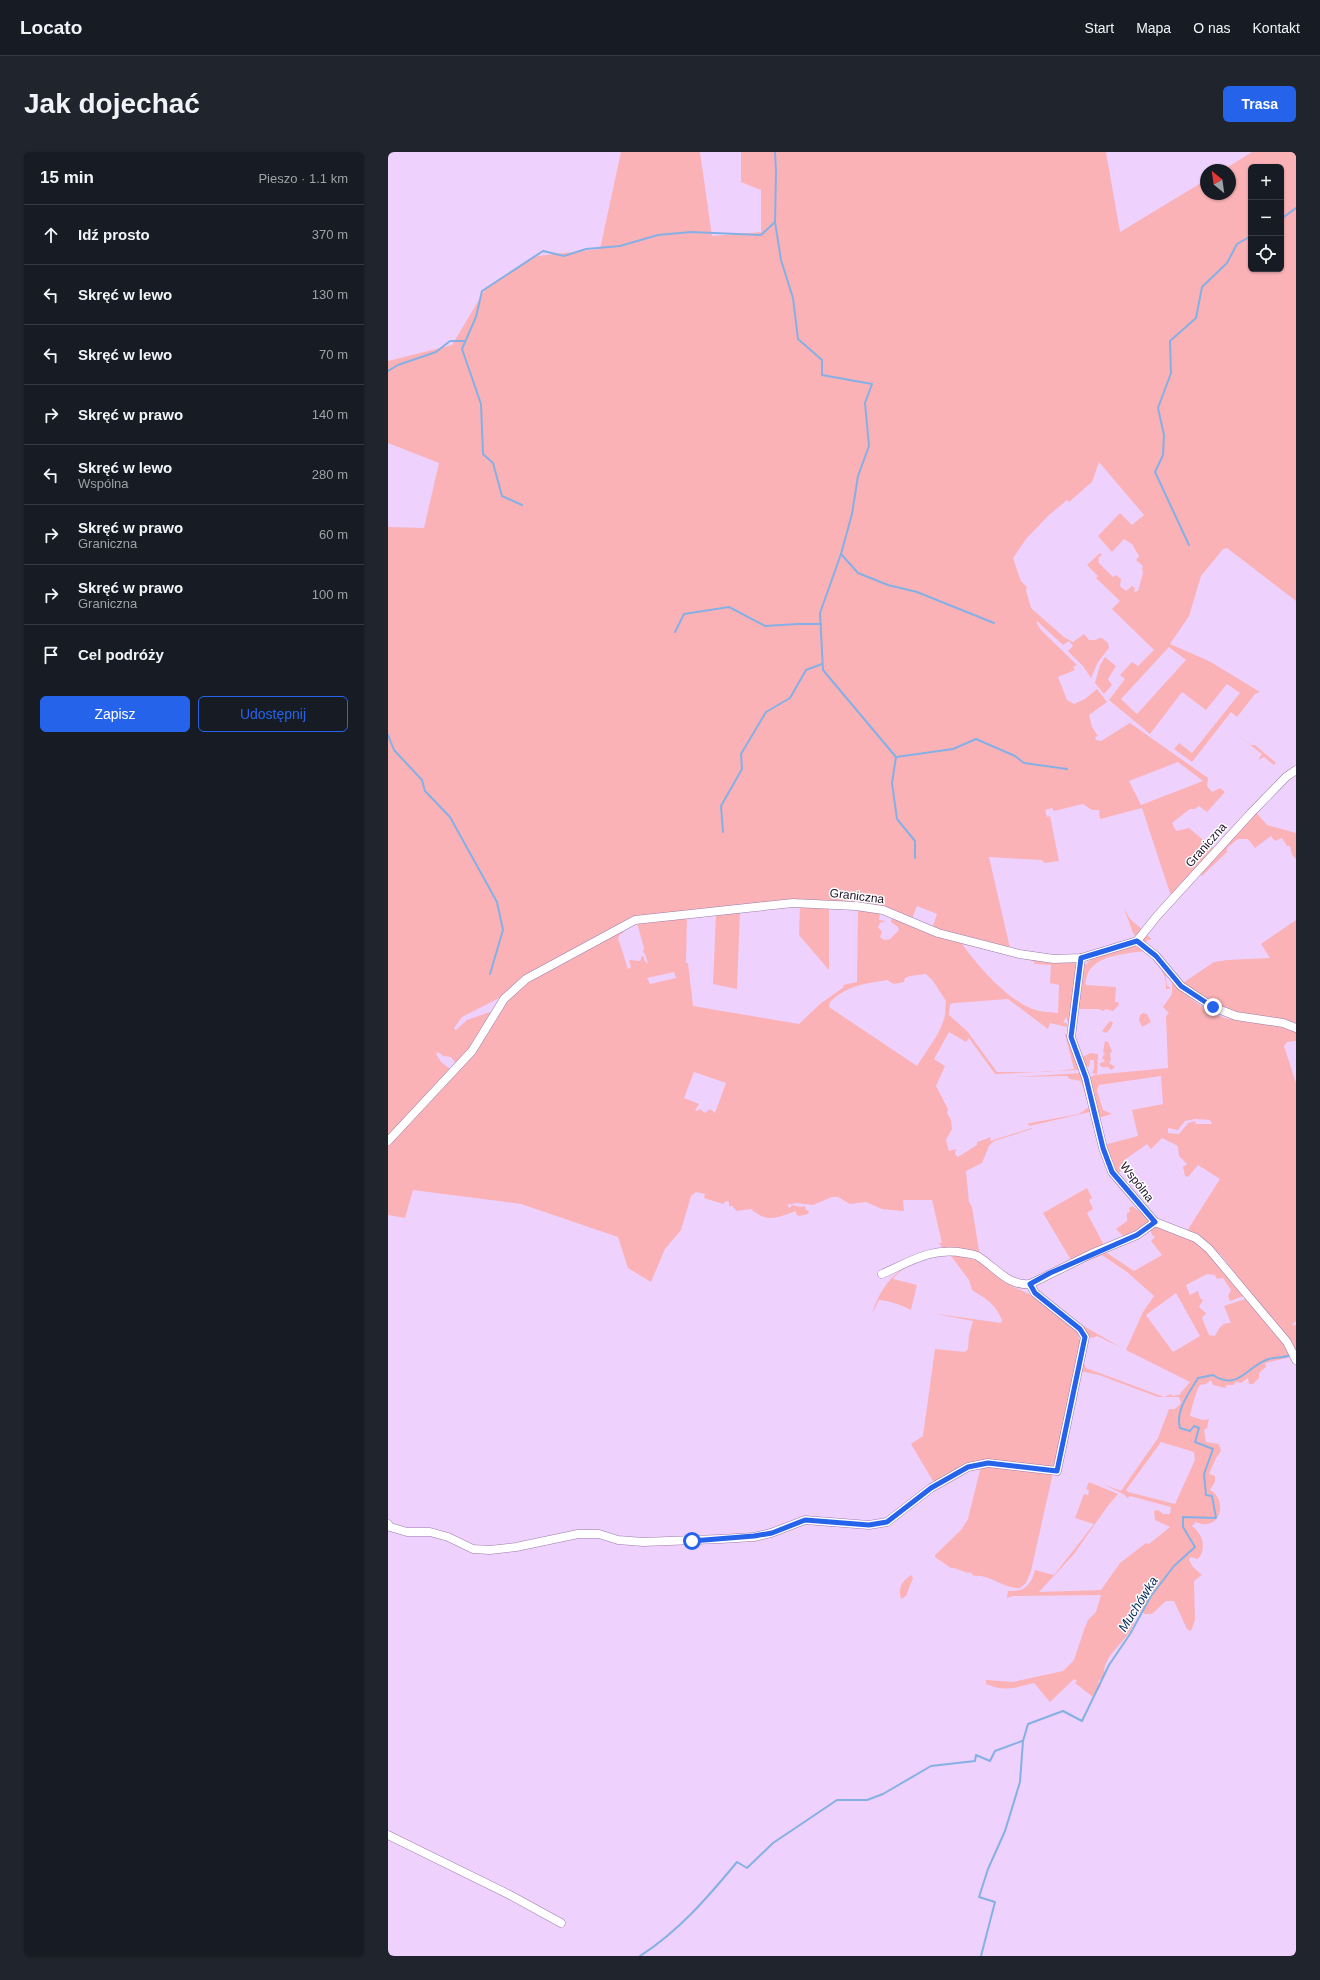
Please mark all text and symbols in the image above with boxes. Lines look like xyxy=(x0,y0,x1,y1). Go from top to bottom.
text: Locato xyxy=(20,17,82,38)
text: Start xyxy=(1085,20,1114,36)
text: Mapa xyxy=(1136,20,1171,36)
text: O nas xyxy=(1193,20,1231,36)
text: Kontakt xyxy=(1253,20,1300,36)
button: Trasa xyxy=(1223,86,1296,122)
text: Jak dojechać xyxy=(24,88,200,119)
north arrow xyxy=(1200,164,1236,200)
map controls xyxy=(1248,164,1284,272)
button: + xyxy=(1248,164,1284,200)
text: 15 min xyxy=(40,168,94,187)
text: Pieszo · 1.1 km xyxy=(258,171,348,186)
button: − xyxy=(1248,200,1284,236)
icon: ahead xyxy=(40,224,62,246)
text: Idź prosto xyxy=(78,226,150,243)
text: 370 m xyxy=(312,227,348,242)
button: locate xyxy=(1248,236,1284,272)
icon: left xyxy=(40,284,62,306)
text: Skręć w lewo xyxy=(78,286,172,303)
text: 130 m xyxy=(312,287,348,302)
icon: left xyxy=(40,344,62,366)
text: Skręć w lewo xyxy=(78,346,172,363)
text: 70 m xyxy=(319,347,348,362)
icon: right xyxy=(40,404,62,426)
text: Skręć w prawo xyxy=(78,406,183,423)
text: 140 m xyxy=(312,407,348,422)
text: Skręć w lewo xyxy=(78,459,172,476)
icon: left xyxy=(40,464,62,486)
text: 280 m xyxy=(312,467,348,482)
text: Wspólna xyxy=(78,476,129,491)
text: Skręć w prawo xyxy=(78,519,183,536)
icon: right xyxy=(40,524,62,546)
text: 60 m xyxy=(319,527,348,542)
text: Graniczna xyxy=(78,536,137,551)
text: Skręć w prawo xyxy=(78,579,183,596)
icon: right xyxy=(40,584,62,606)
text: 100 m xyxy=(312,587,348,602)
text: Graniczna xyxy=(78,596,137,611)
icon: arrive xyxy=(40,644,62,666)
text: Cel podróży xyxy=(78,646,164,663)
button: Zapisz xyxy=(40,696,190,732)
button: Udostępnij xyxy=(198,696,348,732)
street label: Graniczna xyxy=(1182,820,1230,870)
street label: Graniczna xyxy=(829,886,885,906)
route end xyxy=(1204,998,1222,1016)
street label: Wspólna xyxy=(1117,1159,1157,1205)
route start xyxy=(683,1532,701,1550)
water label: Muchówka xyxy=(1115,1574,1161,1634)

